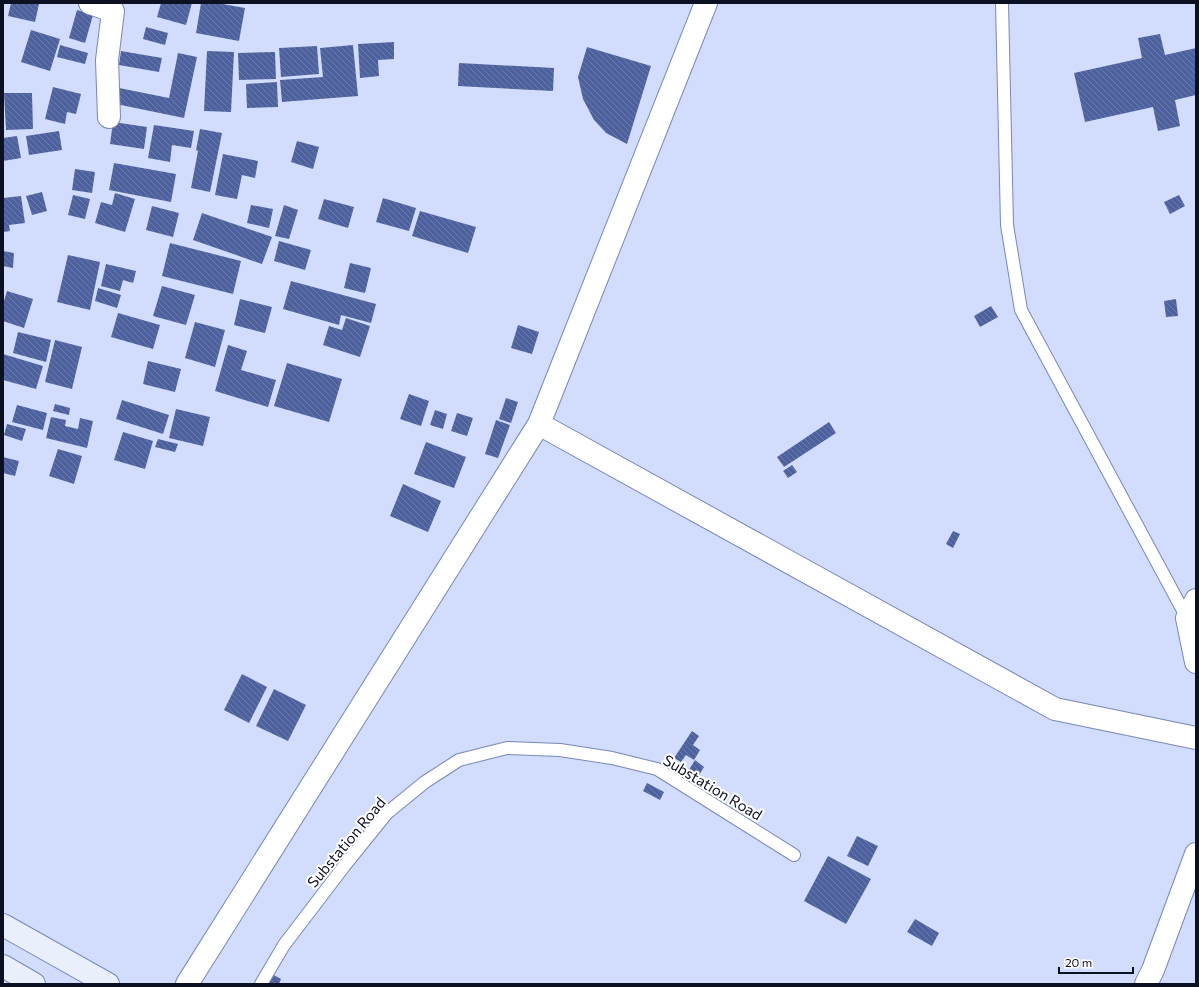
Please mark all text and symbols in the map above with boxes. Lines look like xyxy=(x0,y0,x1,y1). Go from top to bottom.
street label: Substation Road xyxy=(660,750,766,824)
street label: Substation Road xyxy=(303,793,389,891)
scale bar xyxy=(1059,949,1133,975)
text: 20 m xyxy=(1065,955,1092,969)

